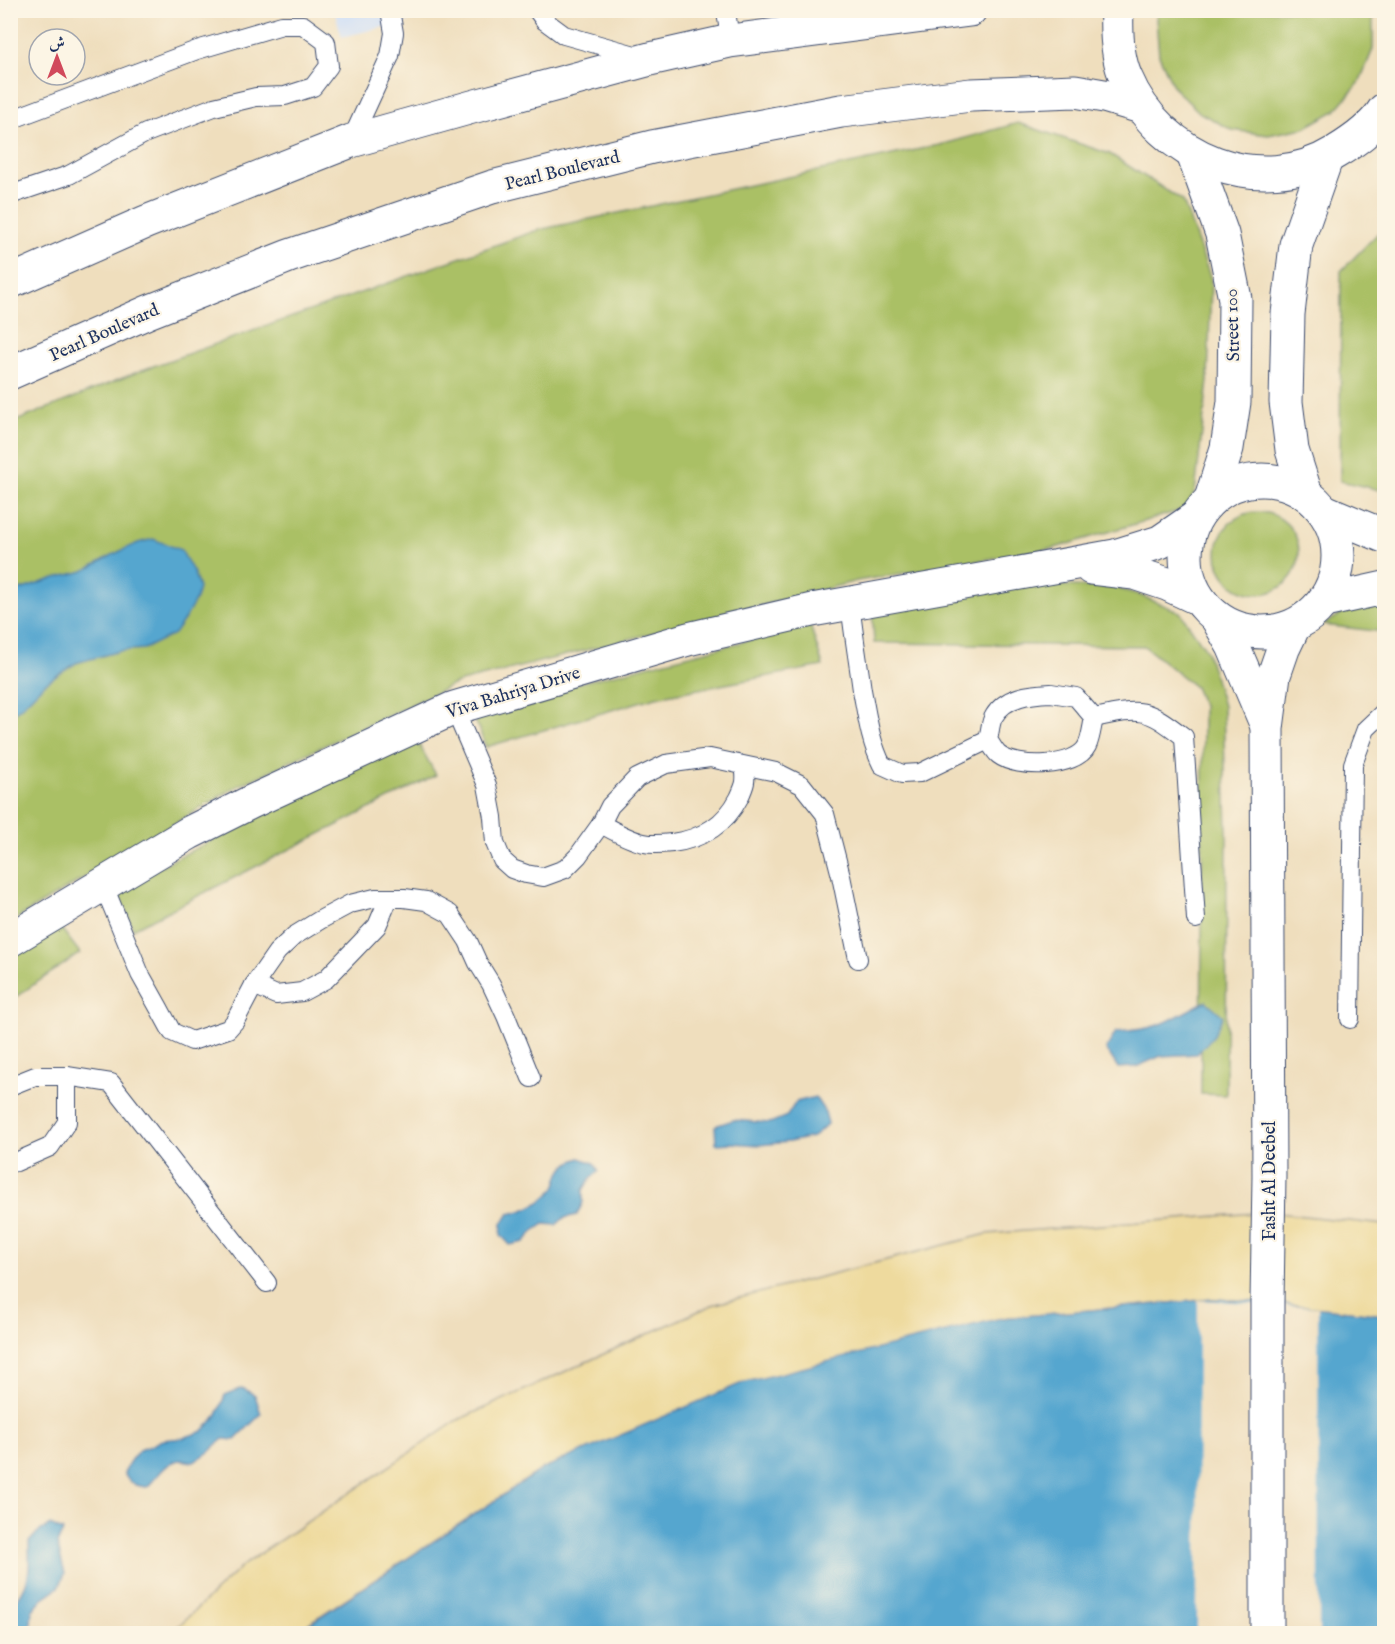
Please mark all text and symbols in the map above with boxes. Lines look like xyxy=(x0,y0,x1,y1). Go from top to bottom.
north arrow xyxy=(27,27,87,87)
text: ش xyxy=(49,34,65,54)
street label: Pearl Boulevard xyxy=(503,146,623,197)
street label: Street 100 xyxy=(1221,288,1246,362)
street label: Pearl Boulevard xyxy=(46,299,163,368)
street label: Viva Bahriya Drive xyxy=(443,662,583,725)
street label: Fasht Al Deebel xyxy=(1259,1121,1282,1241)

